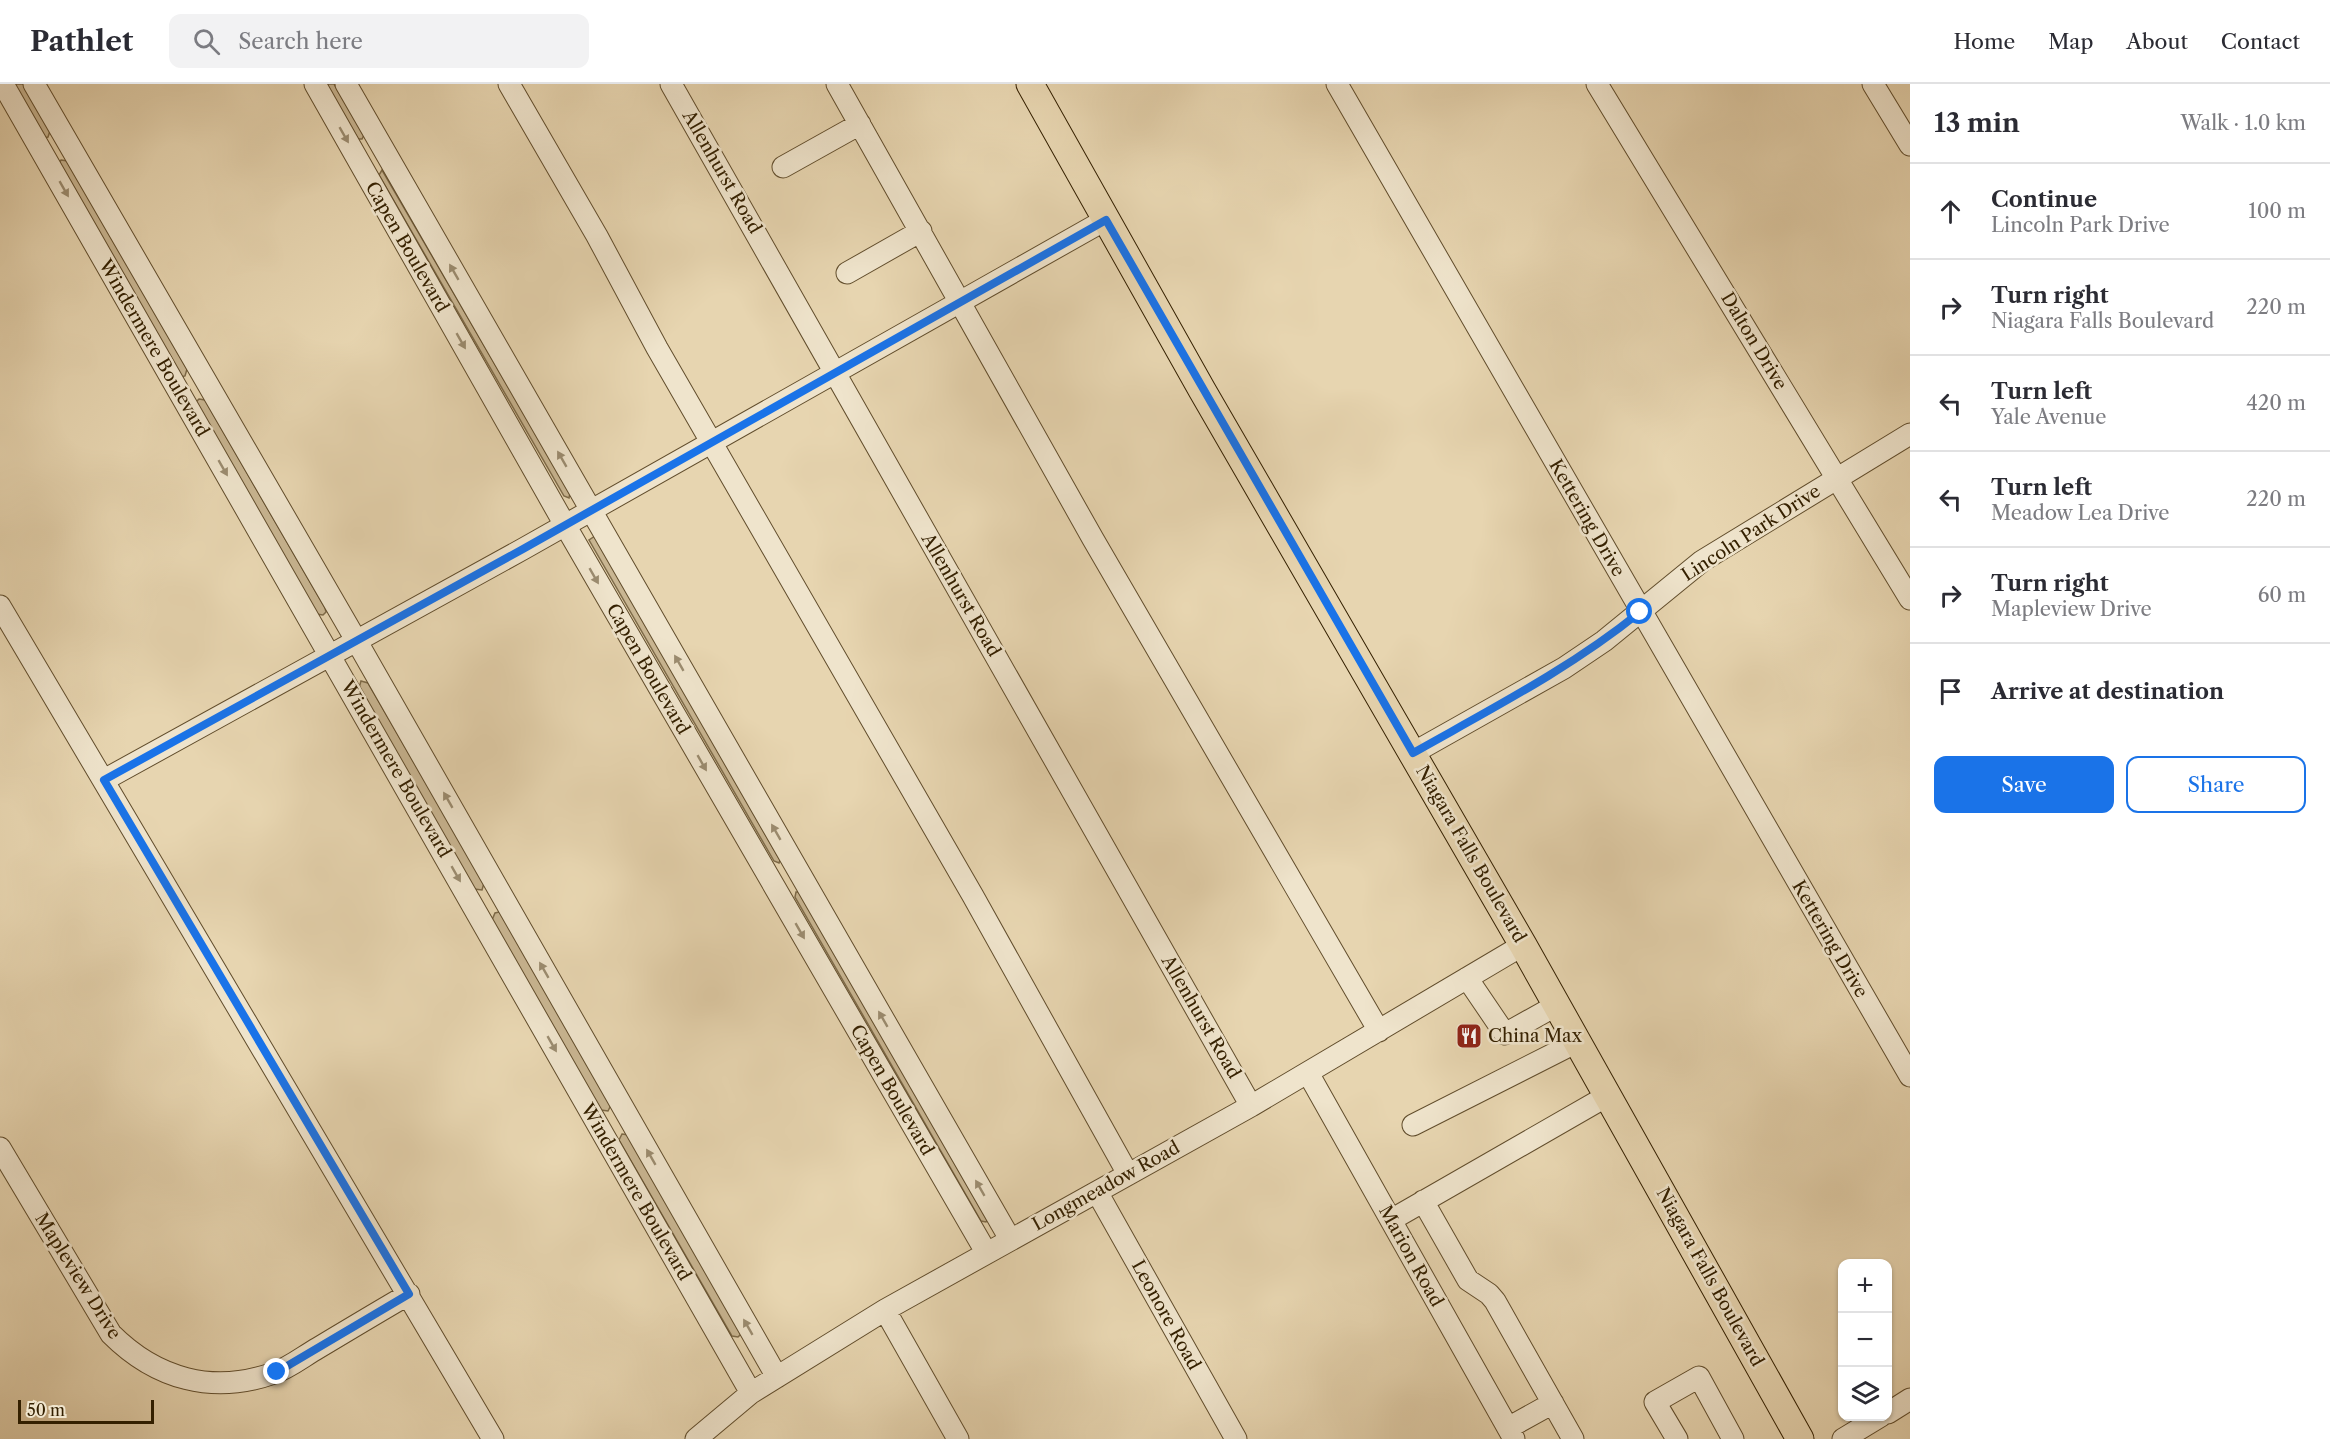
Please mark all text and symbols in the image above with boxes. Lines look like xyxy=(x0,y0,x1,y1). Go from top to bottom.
search box xyxy=(169,14,589,68)
text: Pathlet xyxy=(30,24,133,58)
icon: search xyxy=(190,25,223,58)
text: Search here xyxy=(238,28,363,55)
text: Home xyxy=(1954,29,2015,54)
text: Map xyxy=(2048,29,2093,54)
text: About xyxy=(2126,29,2188,54)
text: Contact xyxy=(2221,29,2300,54)
street label: Allenhurst Road xyxy=(677,106,766,238)
text: 13 min xyxy=(1934,107,2020,139)
text: Walk · 1.0 km xyxy=(2180,111,2306,135)
one-way arrow xyxy=(338,127,349,143)
street label: Capen Boulevard xyxy=(361,178,453,316)
one-way arrow xyxy=(59,181,69,198)
text: Continue xyxy=(1991,186,2097,213)
icon: ahead xyxy=(1934,195,1967,228)
text: 100 m xyxy=(2248,199,2306,223)
text: Lincoln Park Drive xyxy=(1991,213,2170,237)
street label: Windermere Boulevard xyxy=(94,255,214,441)
one-way arrow xyxy=(449,263,459,280)
text: Turn right xyxy=(1991,282,2109,309)
street label: Dalton Drive xyxy=(1716,288,1792,394)
icon: right xyxy=(1934,291,1967,324)
text: 220 m xyxy=(2246,295,2306,319)
text: Niagara Falls Boulevard xyxy=(1991,309,2214,333)
one-way arrow xyxy=(455,333,466,349)
text: Turn left xyxy=(1991,378,2092,405)
icon: left xyxy=(1934,387,1967,420)
text: 420 m xyxy=(2246,391,2306,415)
text: Yale Avenue xyxy=(1991,405,2107,429)
one-way arrow xyxy=(557,451,567,468)
street label: Kettering Drive xyxy=(1545,455,1629,581)
one-way arrow xyxy=(218,460,229,476)
text: Turn left xyxy=(1991,474,2092,501)
street label: Lincoln Park Drive xyxy=(1678,480,1824,586)
icon: left xyxy=(1934,483,1967,516)
text: 220 m xyxy=(2246,487,2306,511)
text: Meadow Lea Drive xyxy=(1991,501,2170,525)
street label: Allenhurst Road xyxy=(916,529,1005,661)
one-way arrow xyxy=(589,568,600,584)
text: Turn right xyxy=(1991,570,2109,597)
icon: right xyxy=(1934,579,1967,612)
text: 60 m xyxy=(2258,583,2306,607)
text: Mapleview Drive xyxy=(1991,597,2152,621)
route start xyxy=(1626,598,1652,624)
street label: Capen Boulevard xyxy=(602,600,694,738)
one-way arrow xyxy=(673,655,684,671)
icon: arrive xyxy=(1934,675,1967,708)
street label: Windermere Boulevard xyxy=(336,676,456,862)
text: Arrive at destination xyxy=(1991,678,2224,705)
one-way arrow xyxy=(697,754,707,771)
button: Save xyxy=(1934,756,2114,813)
button: Share xyxy=(2126,756,2306,813)
street label: Niagara Falls Boulevard xyxy=(1411,762,1531,947)
one-way arrow xyxy=(442,792,453,808)
one-way arrow xyxy=(770,824,781,840)
one-way arrow xyxy=(450,866,461,882)
street label: Kettering Drive xyxy=(1788,876,1872,1002)
one-way arrow xyxy=(795,923,805,940)
street label: Allenhurst Road xyxy=(1156,951,1245,1083)
one-way arrow xyxy=(539,961,549,978)
one-way arrow xyxy=(878,1011,889,1027)
street label: Capen Boulevard xyxy=(846,1021,938,1159)
restaurant icon: China Max xyxy=(1454,1021,1484,1051)
place label: China Max xyxy=(1488,1025,1583,1047)
one-way arrow xyxy=(547,1036,557,1053)
street label: Windermere Boulevard xyxy=(576,1099,696,1285)
street label: Longmeadow Road xyxy=(1028,1136,1184,1236)
one-way arrow xyxy=(646,1148,656,1165)
one-way arrow xyxy=(975,1180,986,1196)
street label: Niagara Falls Boulevard xyxy=(1652,1184,1768,1370)
street label: Marion Road xyxy=(1374,1202,1448,1310)
street label: Mapleview Drive xyxy=(30,1209,126,1343)
street label: Leonore Road xyxy=(1127,1256,1205,1374)
map controls xyxy=(1838,1259,1892,1421)
button: + xyxy=(1838,1259,1892,1313)
button: − xyxy=(1838,1313,1892,1367)
one-way arrow xyxy=(743,1318,753,1335)
route end xyxy=(263,1358,289,1384)
button: layers xyxy=(1838,1367,1892,1421)
scale bar xyxy=(18,1397,154,1424)
text: 50 m xyxy=(27,1400,65,1420)

